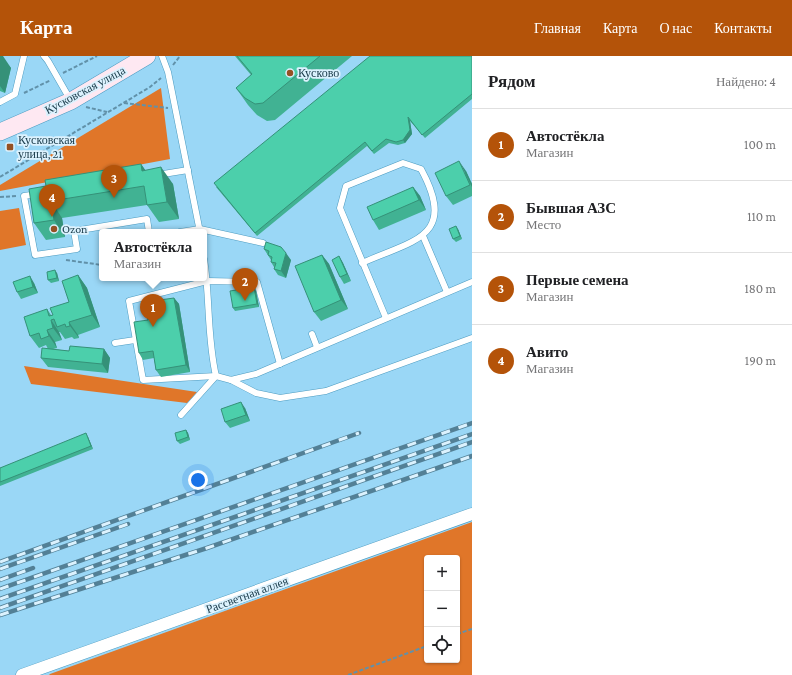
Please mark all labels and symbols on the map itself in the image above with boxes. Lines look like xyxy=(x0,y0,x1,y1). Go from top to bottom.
street label: Кусковская улица xyxy=(42,63,128,117)
place label: Кусково xyxy=(298,66,339,80)
marker: Кусково xyxy=(285,68,295,78)
place label: Кусковская улица, 21 xyxy=(18,133,76,161)
marker: Кусковская улица, 21 xyxy=(5,142,15,152)
pin: 3 xyxy=(101,165,127,198)
pin: 4 xyxy=(39,184,65,217)
place label: Ozon xyxy=(62,222,88,236)
marker: Ozon xyxy=(49,224,59,234)
pin: 2 xyxy=(232,268,258,301)
pin: 1 xyxy=(140,294,166,327)
your location xyxy=(188,470,208,490)
street label: Рассветная аллея xyxy=(204,573,291,616)

